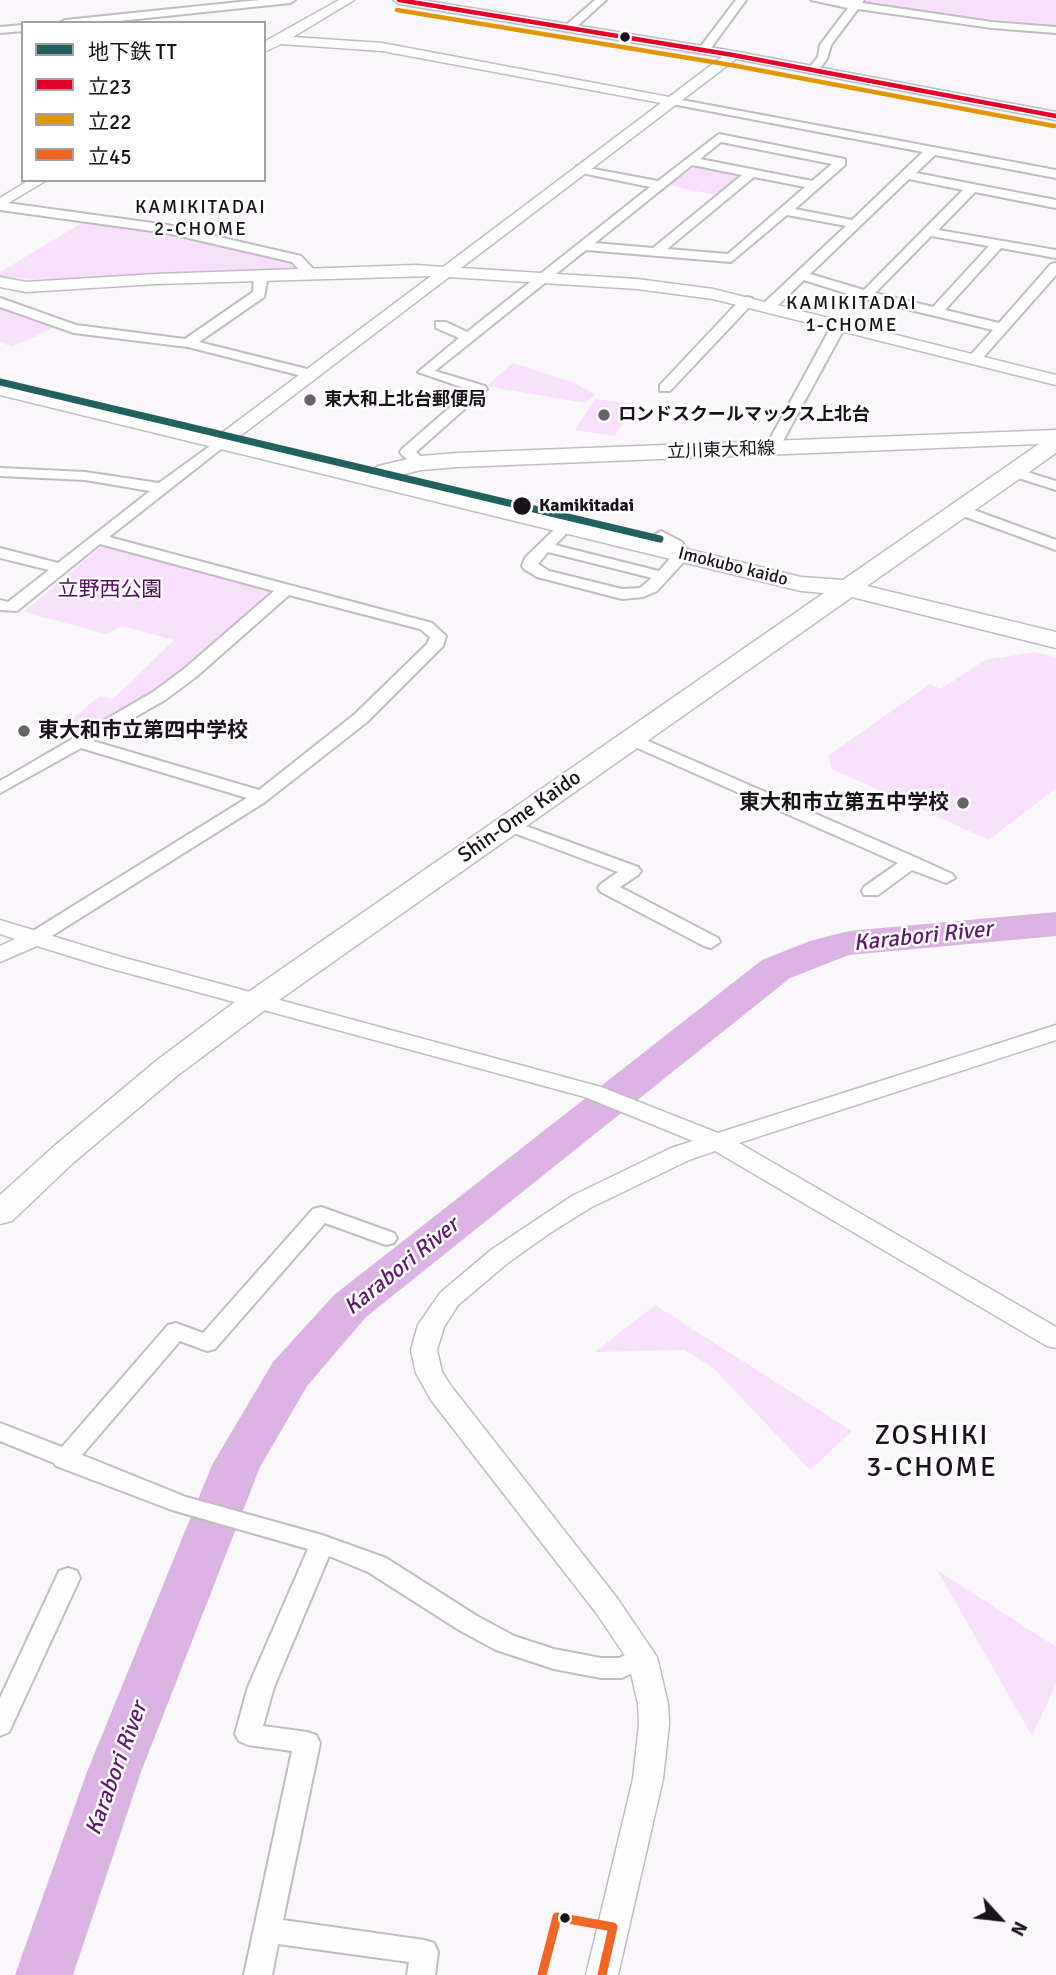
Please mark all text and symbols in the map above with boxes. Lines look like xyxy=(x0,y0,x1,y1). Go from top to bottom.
legend xyxy=(21,21,266,182)
unlabelled marker xyxy=(618,30,632,44)
text: 地下鉄 TT xyxy=(88,39,177,65)
text: 立23 xyxy=(88,74,132,100)
text: 立22 xyxy=(88,109,132,135)
text: 立45 xyxy=(88,144,132,170)
district label: KAMIKITADAI 2-CHOME xyxy=(136,197,266,241)
district label: KAMIKITADAI 1-CHOME xyxy=(787,293,917,337)
place label: 東大和上北台郵便局 xyxy=(324,389,486,411)
marker: 東大和上北台郵便局 xyxy=(302,392,318,408)
place label: ロンドスクールマックス上北台 xyxy=(618,404,870,426)
marker: ロンドスクールマックス上北台 xyxy=(596,407,612,423)
street label: 立川東大和線 xyxy=(667,438,775,464)
marker: Kamikitadai xyxy=(511,495,533,517)
place label: Kamikitadai xyxy=(539,495,634,517)
street label: Imokubo kaido xyxy=(676,543,790,591)
park label: 立野西公園 xyxy=(58,577,162,603)
place label: 東大和市立第四中学校 xyxy=(38,718,248,744)
marker: 東大和市立第四中学校 xyxy=(16,723,32,739)
street label: Shin-Ome Kaido xyxy=(454,765,586,869)
place label: 東大和市立第五中学校 xyxy=(739,790,949,816)
marker: 東大和市立第五中学校 xyxy=(955,795,971,811)
water label: Karabori River xyxy=(852,916,994,958)
water label: Karabori River xyxy=(339,1212,465,1322)
district label: ZOSHIKI 3-CHOME xyxy=(867,1420,997,1486)
water label: Karabori River xyxy=(80,1699,154,1839)
north arrow xyxy=(965,1884,1035,1954)
unlabelled marker xyxy=(558,1911,572,1925)
text: N xyxy=(1005,1917,1032,1940)

